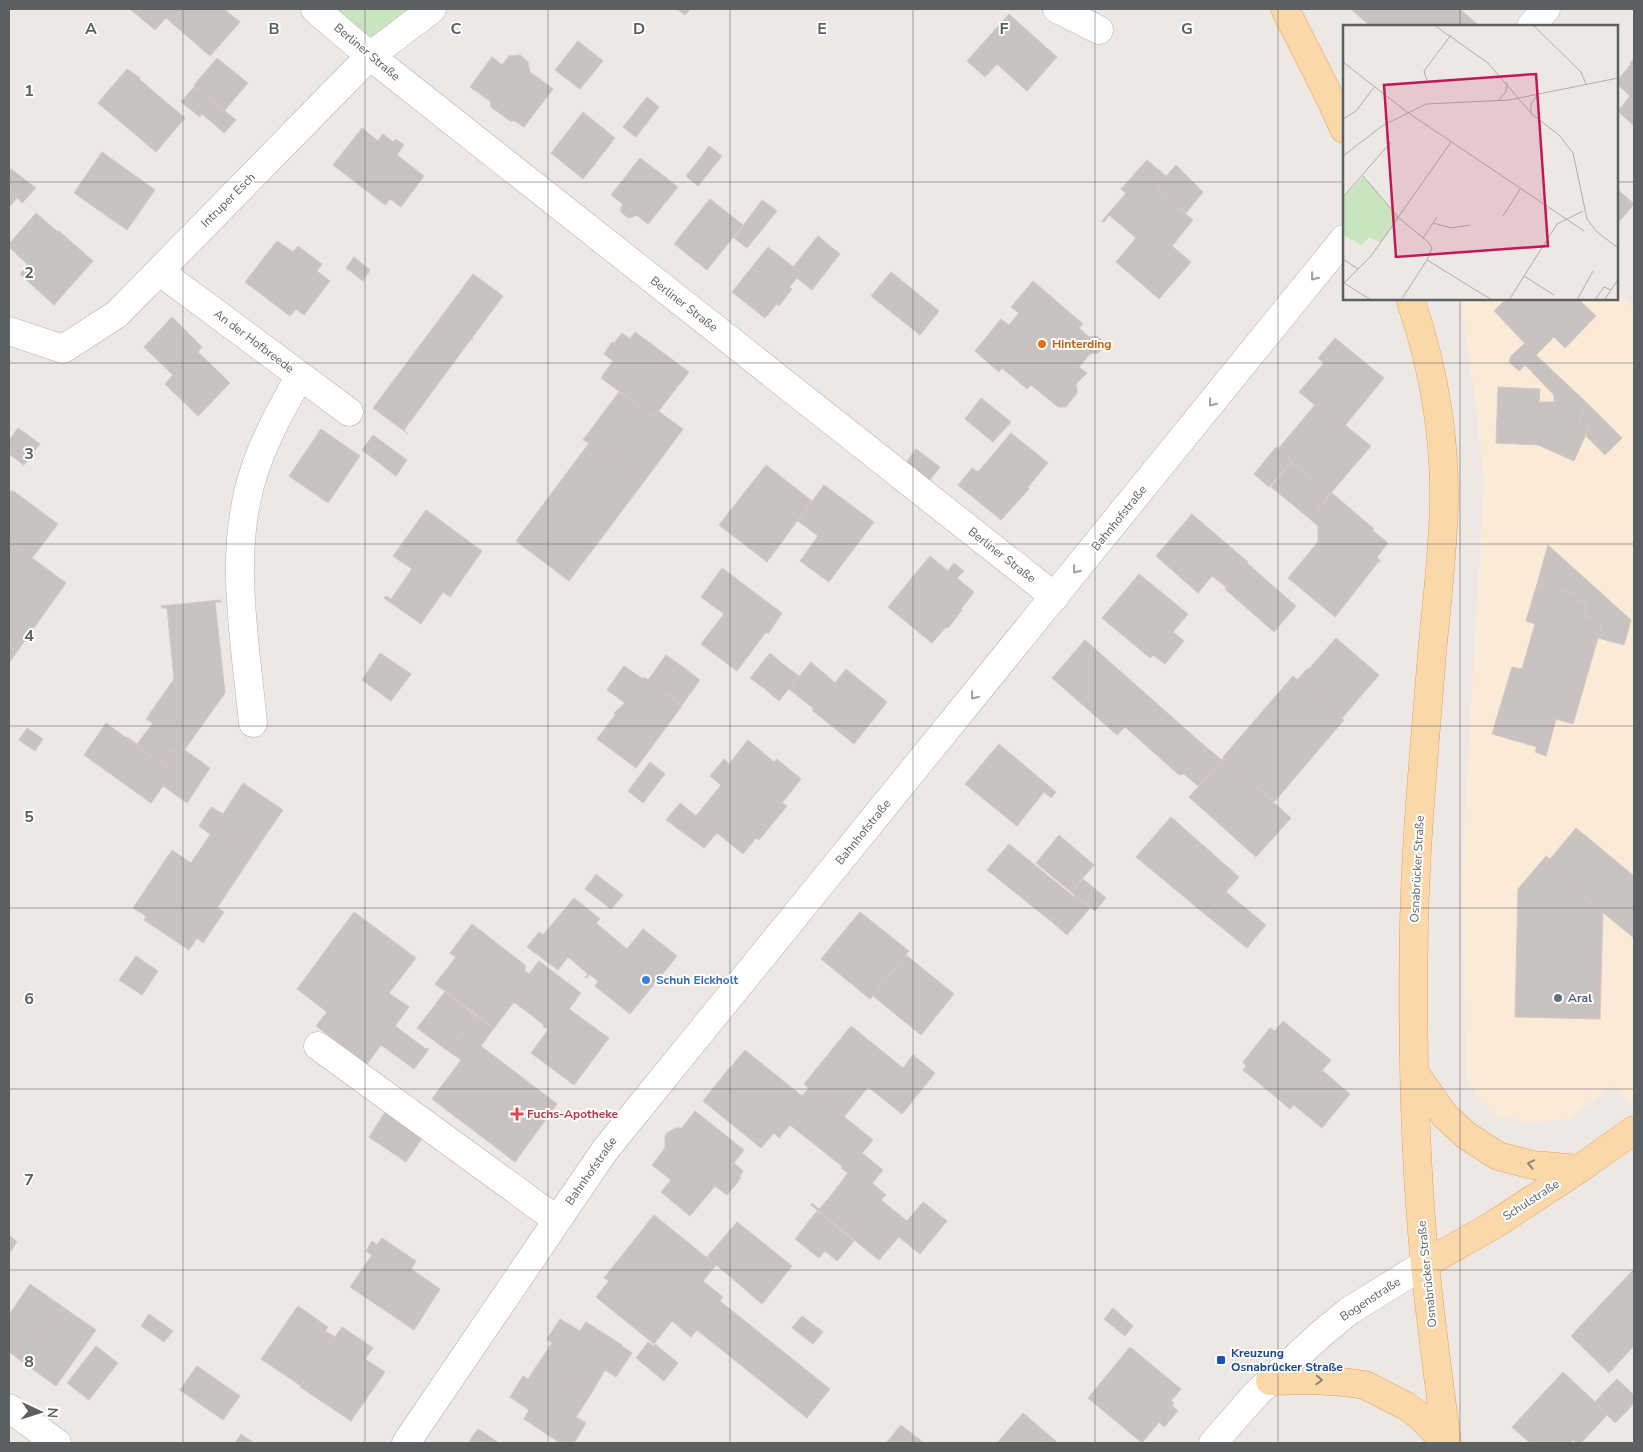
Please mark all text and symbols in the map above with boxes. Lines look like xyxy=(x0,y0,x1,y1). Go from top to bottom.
text: A xyxy=(85,18,97,40)
text: B xyxy=(268,18,280,40)
text: C xyxy=(451,18,462,40)
text: D xyxy=(633,18,645,40)
text: E xyxy=(817,18,827,40)
text: F xyxy=(1000,18,1009,40)
text: G xyxy=(1181,18,1193,40)
street label: Berliner Straße xyxy=(331,20,403,84)
inset map xyxy=(1343,25,1618,300)
text: 1 xyxy=(24,80,34,102)
street label: Intruper Esch xyxy=(197,169,259,231)
text: 2 xyxy=(24,262,34,284)
one-way arrow xyxy=(1312,271,1320,280)
street label: Berliner Straße xyxy=(647,273,721,335)
street label: An der Hofbreede xyxy=(211,306,297,376)
place label: Hinterding xyxy=(1052,336,1112,352)
marker: Hinterding xyxy=(1036,338,1048,350)
one-way arrow xyxy=(1208,398,1217,407)
text: 3 xyxy=(24,443,34,465)
street label: Bahnhofstraße xyxy=(1088,482,1150,554)
street label: Berliner Straße xyxy=(965,524,1039,586)
one-way arrow xyxy=(1074,564,1082,573)
text: 4 xyxy=(24,625,34,647)
one-way arrow xyxy=(971,690,979,699)
street label: Bahnhofstraße xyxy=(832,796,894,868)
text: 5 xyxy=(24,806,34,828)
street label: Osnabrücker Straße xyxy=(1406,815,1428,923)
place label: Schuh Eickholt xyxy=(656,972,738,988)
marker: Schuh Eickholt xyxy=(640,974,652,986)
text: 6 xyxy=(24,988,34,1010)
place label: Aral xyxy=(1568,990,1592,1006)
marker: Aral xyxy=(1552,992,1564,1004)
place label: Fuchs-Apotheke xyxy=(527,1106,618,1122)
marker: Fuchs-Apotheke xyxy=(511,1108,523,1120)
street label: Bahnhofstraße xyxy=(562,1134,620,1208)
one-way arrow xyxy=(1526,1159,1535,1170)
text: 7 xyxy=(24,1169,34,1191)
street label: Schulstraße xyxy=(1500,1176,1562,1224)
street label: Osnabrücker Straße xyxy=(1413,1220,1441,1328)
street label: Bogenstraße xyxy=(1337,1273,1403,1325)
place label: Kreuzung Osnabrücker Straße xyxy=(1231,1345,1343,1375)
text: 8 xyxy=(24,1351,34,1373)
marker: Kreuzung Osnabrücker Straße xyxy=(1215,1354,1227,1366)
one-way arrow xyxy=(1315,1375,1323,1386)
north arrow xyxy=(15,1387,65,1437)
text: N xyxy=(43,1407,62,1419)

